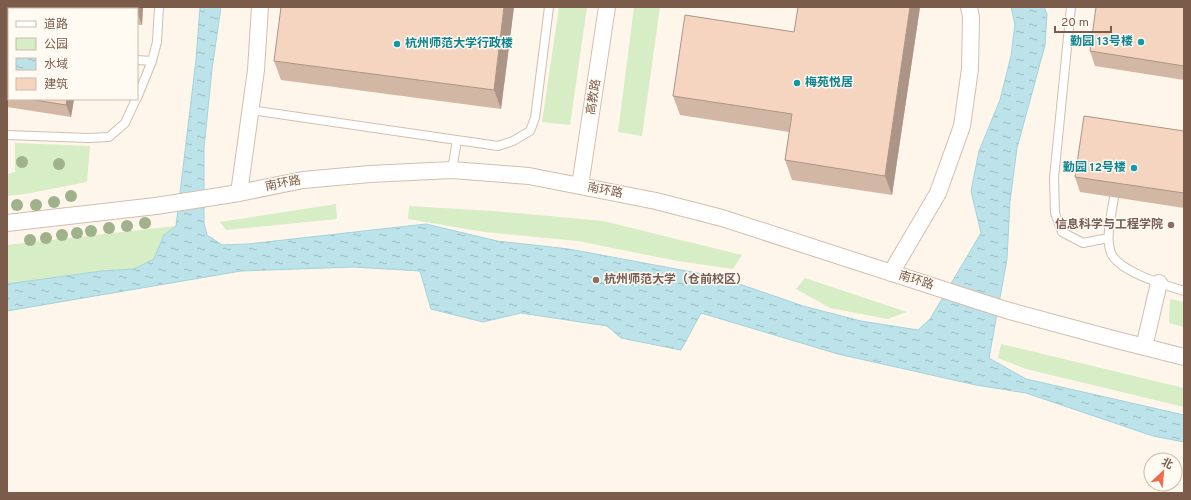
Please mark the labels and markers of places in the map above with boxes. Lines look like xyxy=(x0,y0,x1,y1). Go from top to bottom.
place label: 勤园 13号楼 xyxy=(1070,34,1133,50)
place label: 杭州师范大学行政楼 xyxy=(405,36,513,52)
marker: 勤园 13号楼 xyxy=(1136,37,1146,47)
marker: 杭州师范大学行政楼 xyxy=(392,39,402,49)
place label: 梅苑悦居 xyxy=(805,75,853,91)
marker: 梅苑悦居 xyxy=(792,78,802,88)
place label: 勤园 12号楼 xyxy=(1063,160,1126,176)
marker: 勤园 12号楼 xyxy=(1129,163,1139,173)
place label: 信息科学与工程学院 xyxy=(1055,217,1163,233)
marker: 信息科学与工程学院 xyxy=(1166,220,1176,230)
place label: 杭州师范大学（仓前校区） xyxy=(604,272,748,288)
marker: 杭州师范大学（仓前校区） xyxy=(591,275,601,285)

